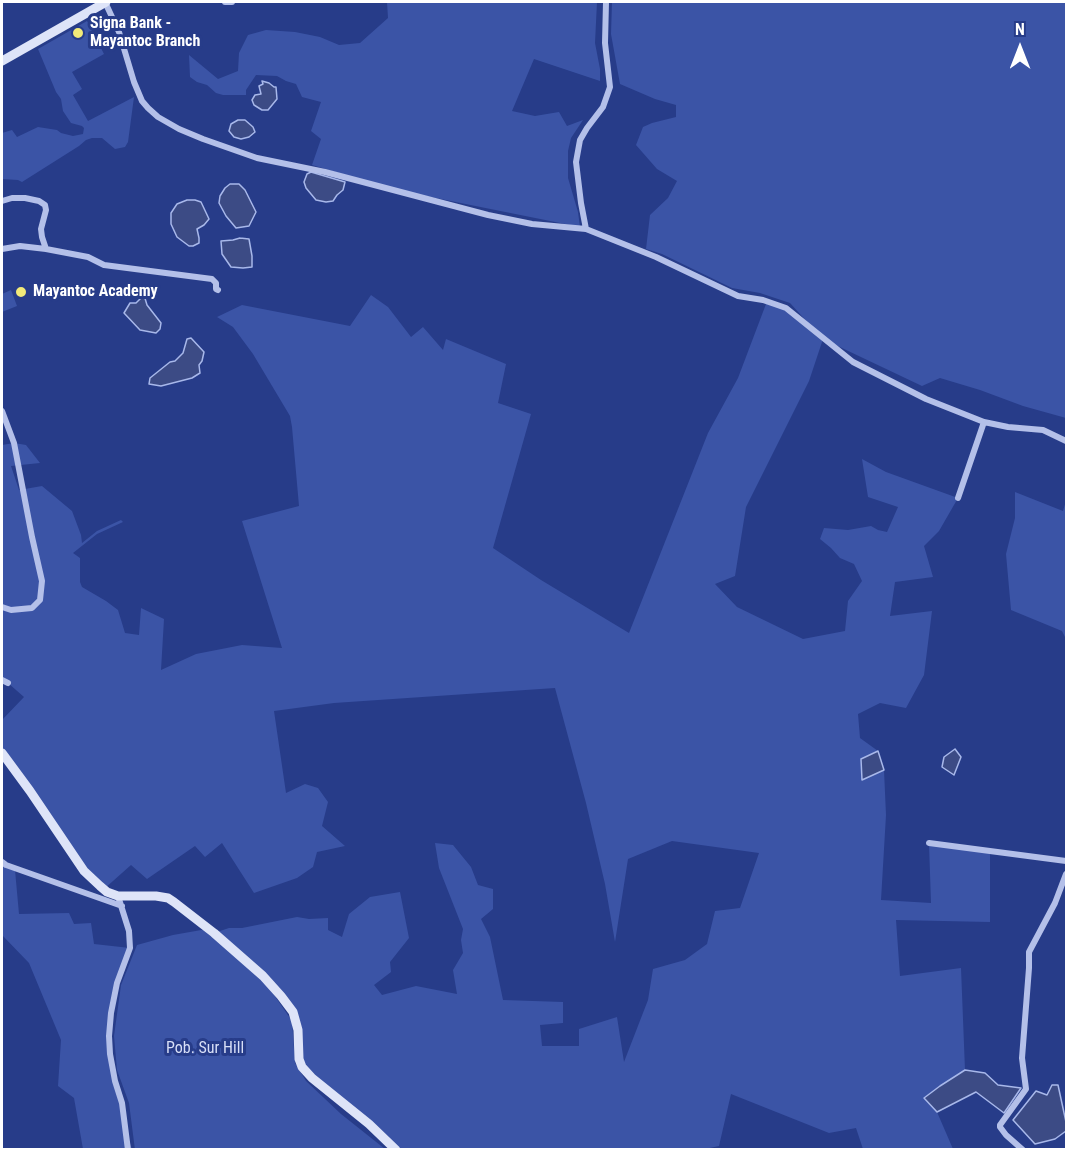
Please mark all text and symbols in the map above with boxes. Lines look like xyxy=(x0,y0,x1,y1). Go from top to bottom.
place label: Signa Bank - Mayantoc Branch xyxy=(90,14,200,52)
north arrow xyxy=(990,18,1050,78)
text: N xyxy=(1015,20,1025,39)
marker: Signa Bank - Mayantoc Branch xyxy=(71,26,85,40)
place label: Mayantoc Academy xyxy=(33,282,158,302)
marker: Mayantoc Academy xyxy=(14,285,28,299)
park label: Pob. Sur Hill xyxy=(166,1039,244,1059)

